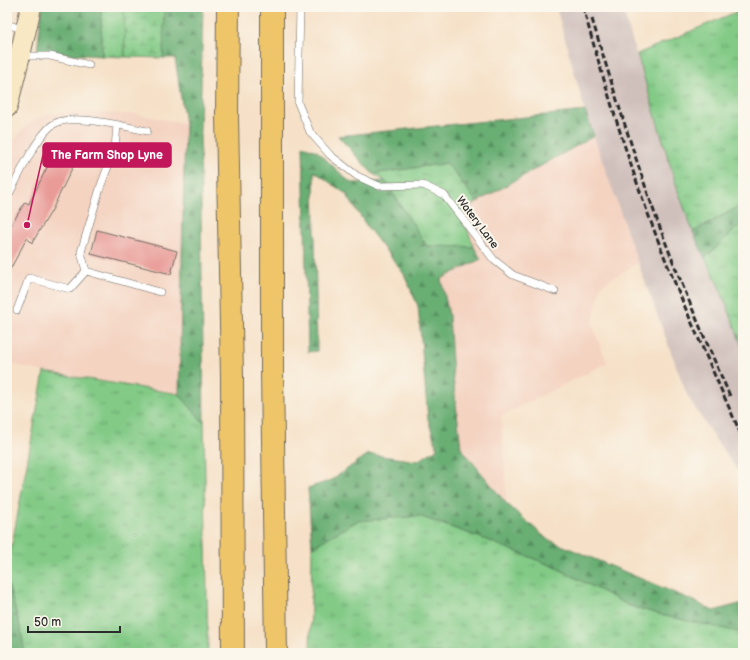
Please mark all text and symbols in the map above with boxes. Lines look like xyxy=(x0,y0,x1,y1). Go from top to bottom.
callout: The Farm Shop Lyne xyxy=(43,143,171,167)
text: The Farm Shop Lyne xyxy=(51,148,163,163)
street label: Watery Lane xyxy=(454,194,502,251)
scale bar xyxy=(28,608,120,634)
text: 50 m xyxy=(34,615,61,630)

